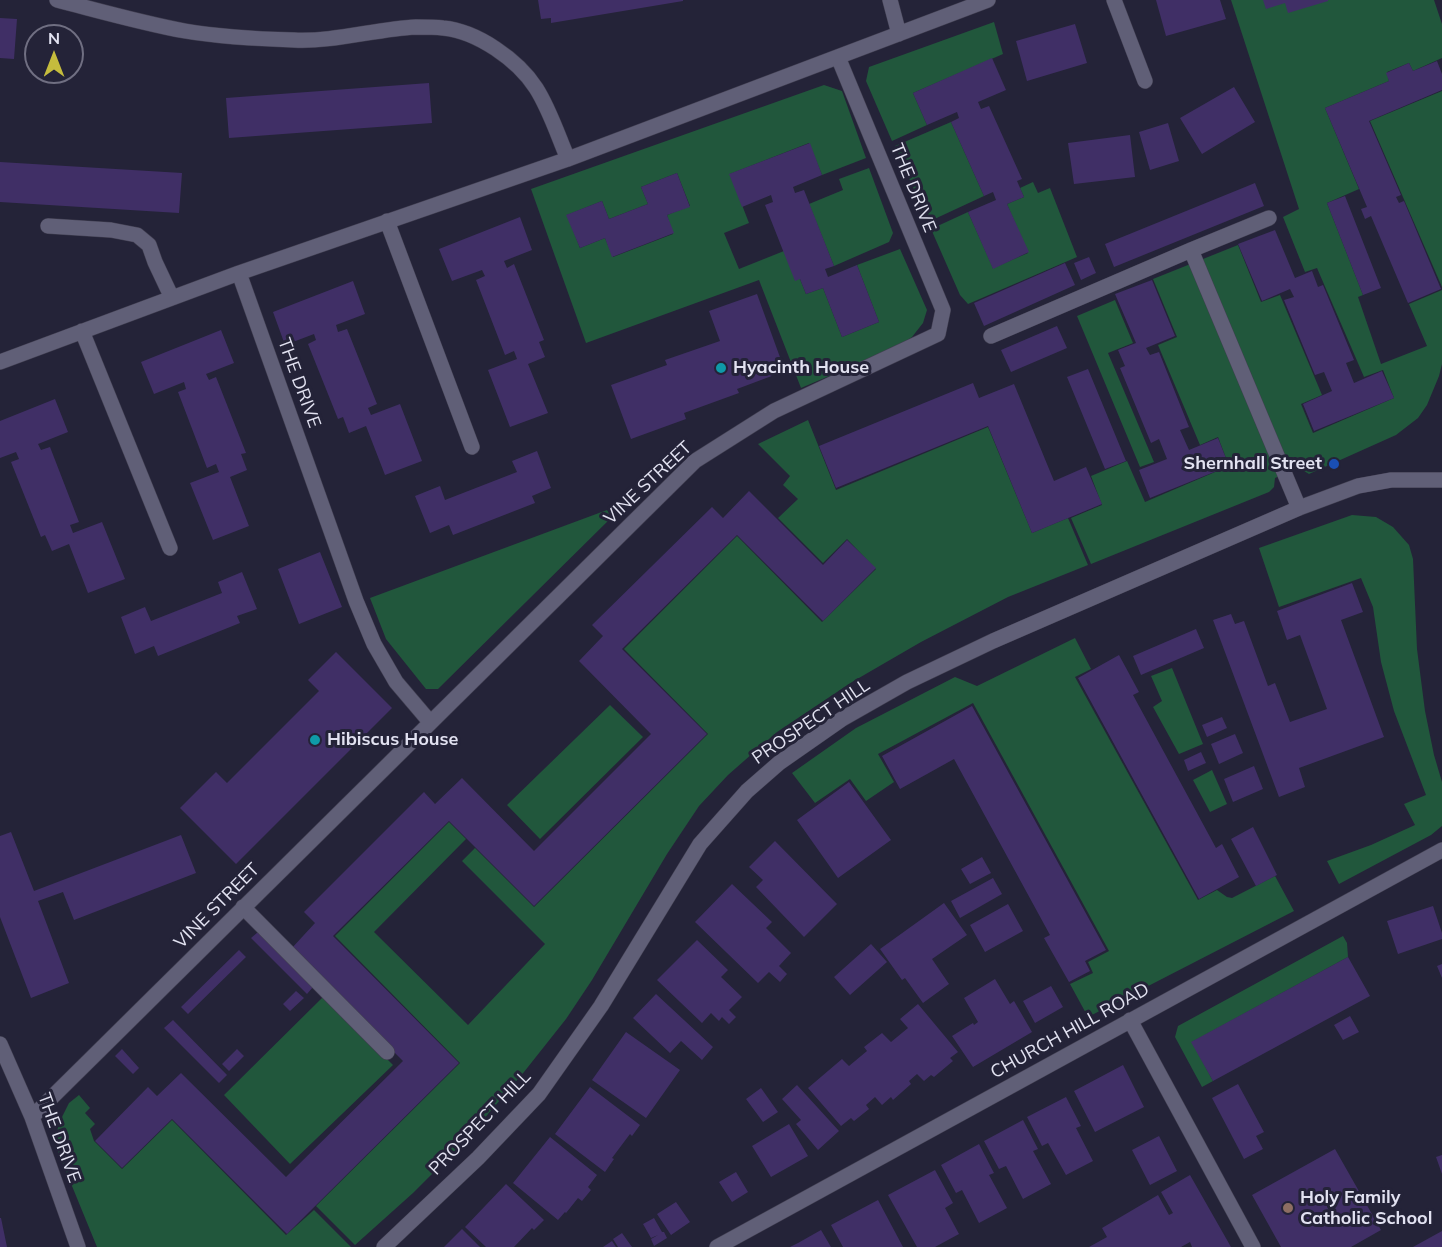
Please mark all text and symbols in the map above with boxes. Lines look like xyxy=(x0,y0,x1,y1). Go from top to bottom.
north arrow xyxy=(24,24,84,84)
text: N xyxy=(48,28,60,48)
street label: THE DRIVE xyxy=(885,141,941,235)
street label: THE DRIVE xyxy=(273,335,325,431)
place label: Hyacinth House xyxy=(733,357,869,379)
marker: Hyacinth House xyxy=(714,361,728,375)
street label: VINE STREET xyxy=(600,437,696,529)
place label: Shernhall Street xyxy=(1184,453,1322,475)
marker: Shernhall Street xyxy=(1327,457,1341,471)
street label: PROSPECT HILL xyxy=(748,675,874,769)
place label: Hibiscus House xyxy=(327,729,458,751)
marker: Hibiscus House xyxy=(308,733,322,747)
street label: VINE STREET xyxy=(170,859,264,953)
street label: CHURCH HILL ROAD xyxy=(987,978,1153,1084)
street label: PROSPECT HILL xyxy=(425,1066,535,1180)
street label: THE DRIVE xyxy=(33,1090,85,1186)
place label: Holy Family Catholic School xyxy=(1300,1187,1432,1230)
marker: Holy Family Catholic School xyxy=(1281,1201,1295,1215)

